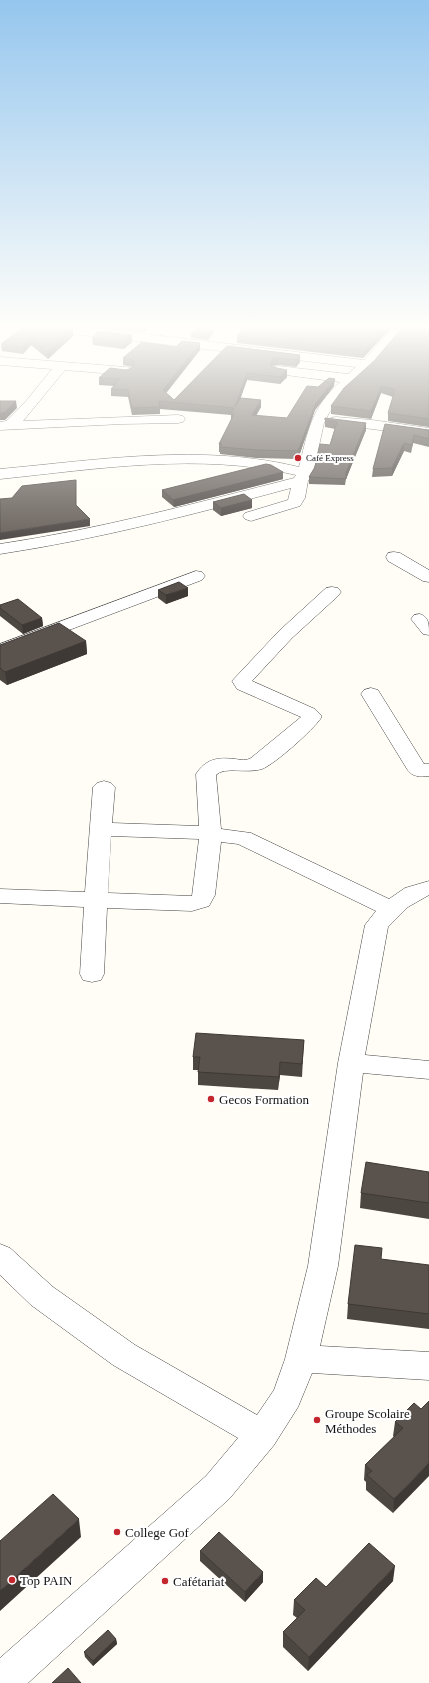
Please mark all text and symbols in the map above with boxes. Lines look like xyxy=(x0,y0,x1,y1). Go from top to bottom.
marker: Café Express xyxy=(293,453,303,463)
place label: Café Express xyxy=(306,453,354,463)
place label: Gecos Formation xyxy=(219,1092,309,1107)
marker: Gecos Formation xyxy=(206,1094,216,1104)
place label: Groupe Scolaire Méthodes xyxy=(325,1406,410,1436)
marker: Groupe Scolaire Méthodes xyxy=(312,1415,322,1425)
place label: College Gof xyxy=(125,1525,190,1540)
marker: College Gof xyxy=(112,1527,122,1537)
place label: Top PAIN xyxy=(20,1573,73,1588)
place label: Cafétariat xyxy=(173,1574,225,1589)
marker: Top PAIN xyxy=(7,1575,17,1585)
marker: Cafétariat xyxy=(160,1576,170,1586)

